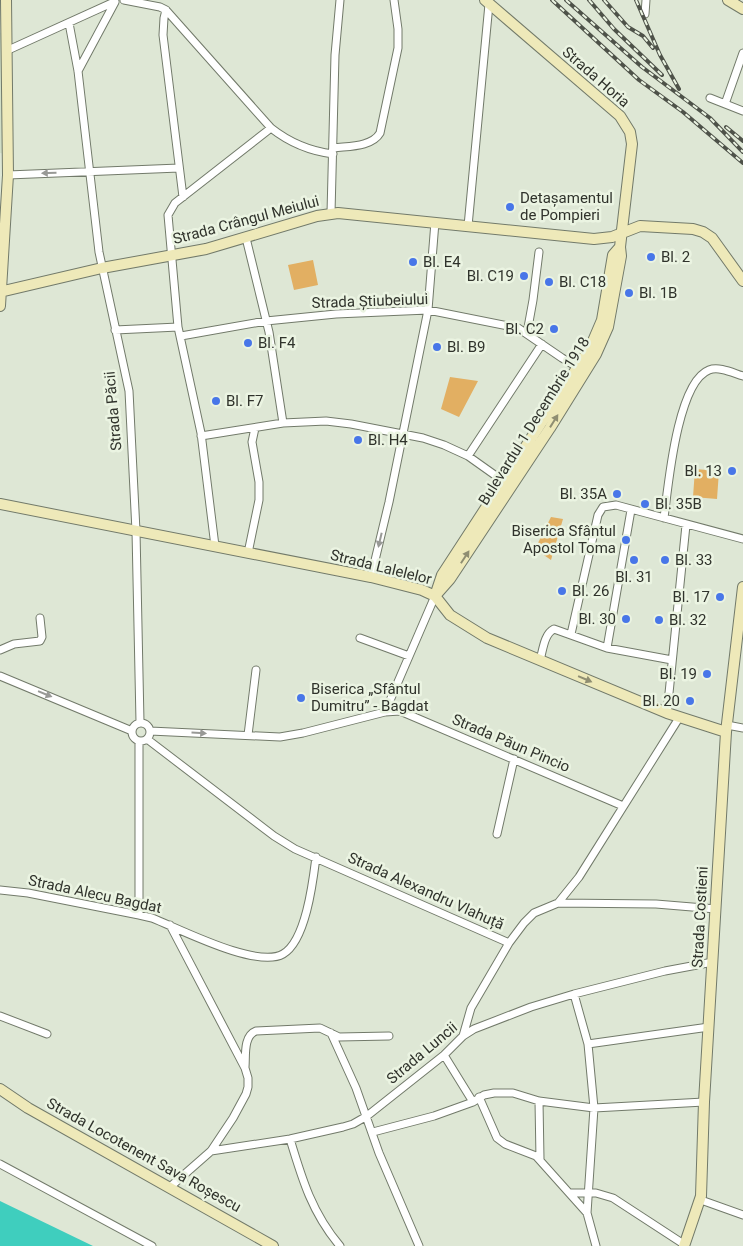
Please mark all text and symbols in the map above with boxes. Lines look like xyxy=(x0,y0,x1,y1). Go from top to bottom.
street label: Strada Horia xyxy=(559,43,633,111)
one-way arrow xyxy=(41,170,57,178)
place label: Detașamentul de Pompieri xyxy=(520,189,613,224)
street label: Strada Crângul Meiului xyxy=(171,192,321,248)
marker: Detașamentul de Pompieri xyxy=(504,201,516,213)
place label: Bl. 2 xyxy=(661,248,690,266)
marker: Bl. 2 xyxy=(645,251,657,263)
place label: Bl. E4 xyxy=(423,253,461,271)
marker: Bl. E4 xyxy=(407,256,419,268)
place label: Bl. C19 xyxy=(467,267,514,285)
marker: Bl. C19 xyxy=(518,270,530,282)
place label: Bl. C18 xyxy=(559,273,606,291)
marker: Bl. C18 xyxy=(543,276,555,288)
place label: Bl. 1B xyxy=(639,284,677,302)
marker: Bl. 1B xyxy=(623,287,635,299)
street label: Strada Știubeiului xyxy=(311,290,429,312)
place label: Bl. C2 xyxy=(505,320,544,338)
marker: Bl. C2 xyxy=(548,323,560,335)
place label: Bl. F4 xyxy=(258,334,296,352)
street label: Bulevardul 1 Decembrie 1918 xyxy=(475,334,593,508)
marker: Bl. F4 xyxy=(242,337,254,349)
place label: Bl. B9 xyxy=(447,338,485,356)
marker: Bl. B9 xyxy=(431,341,443,353)
street label: Strada Păcii xyxy=(101,370,125,452)
place label: Bl. F7 xyxy=(226,392,263,410)
marker: Bl. F7 xyxy=(210,395,222,407)
one-way arrow xyxy=(550,415,559,428)
place label: Bl. H4 xyxy=(368,431,408,449)
marker: Bl. H4 xyxy=(352,434,364,446)
place label: Bl. 13 xyxy=(684,462,722,480)
marker: Bl. 13 xyxy=(726,465,738,477)
place label: Bl. 35A xyxy=(560,485,607,503)
marker: Bl. 35A xyxy=(611,488,623,500)
place label: Bl. 35B xyxy=(655,495,702,513)
marker: Bl. 35B xyxy=(639,498,651,510)
place label: Biserica Sfântul Apostol Toma xyxy=(511,522,616,557)
one-way arrow xyxy=(376,532,384,547)
marker: Biserica Sfântul Apostol Toma xyxy=(620,534,632,546)
street label: Strada Lalelelor xyxy=(328,546,434,588)
one-way arrow xyxy=(460,550,469,564)
place label: Bl. 33 xyxy=(675,551,713,569)
marker: Bl. 31 xyxy=(628,554,640,566)
marker: Bl. 33 xyxy=(659,554,671,566)
place label: Bl. 31 xyxy=(615,568,653,586)
place label: Bl. 26 xyxy=(572,582,610,600)
marker: Bl. 26 xyxy=(556,585,568,597)
place label: Bl. 17 xyxy=(672,588,710,606)
marker: Bl. 17 xyxy=(714,591,726,603)
place label: Bl. 30 xyxy=(578,610,616,628)
place label: Bl. 32 xyxy=(669,611,707,629)
marker: Bl. 30 xyxy=(620,613,632,625)
marker: Bl. 32 xyxy=(653,614,665,626)
place label: Bl. 19 xyxy=(659,665,697,683)
marker: Bl. 19 xyxy=(701,668,713,680)
one-way arrow xyxy=(578,675,593,683)
place label: Biserica „Sfântul Dumitru” - Bagdat xyxy=(311,680,429,715)
one-way arrow xyxy=(38,690,53,698)
marker: Biserica „Sfântul Dumitru” - Bagdat xyxy=(295,692,307,704)
place label: Bl. 20 xyxy=(642,692,680,710)
marker: Bl. 20 xyxy=(684,695,696,707)
street label: Strada Păun Pincio xyxy=(449,710,573,776)
one-way arrow xyxy=(191,729,207,737)
street label: Strada Alexandru Vlahuță xyxy=(345,848,507,934)
street label: Strada Costieni xyxy=(688,866,712,968)
street label: Strada Alecu Bagdat xyxy=(27,871,163,917)
street label: Strada Luncii xyxy=(383,1018,461,1088)
street label: Strada Locotenent Sava Roșescu xyxy=(44,1094,244,1216)

